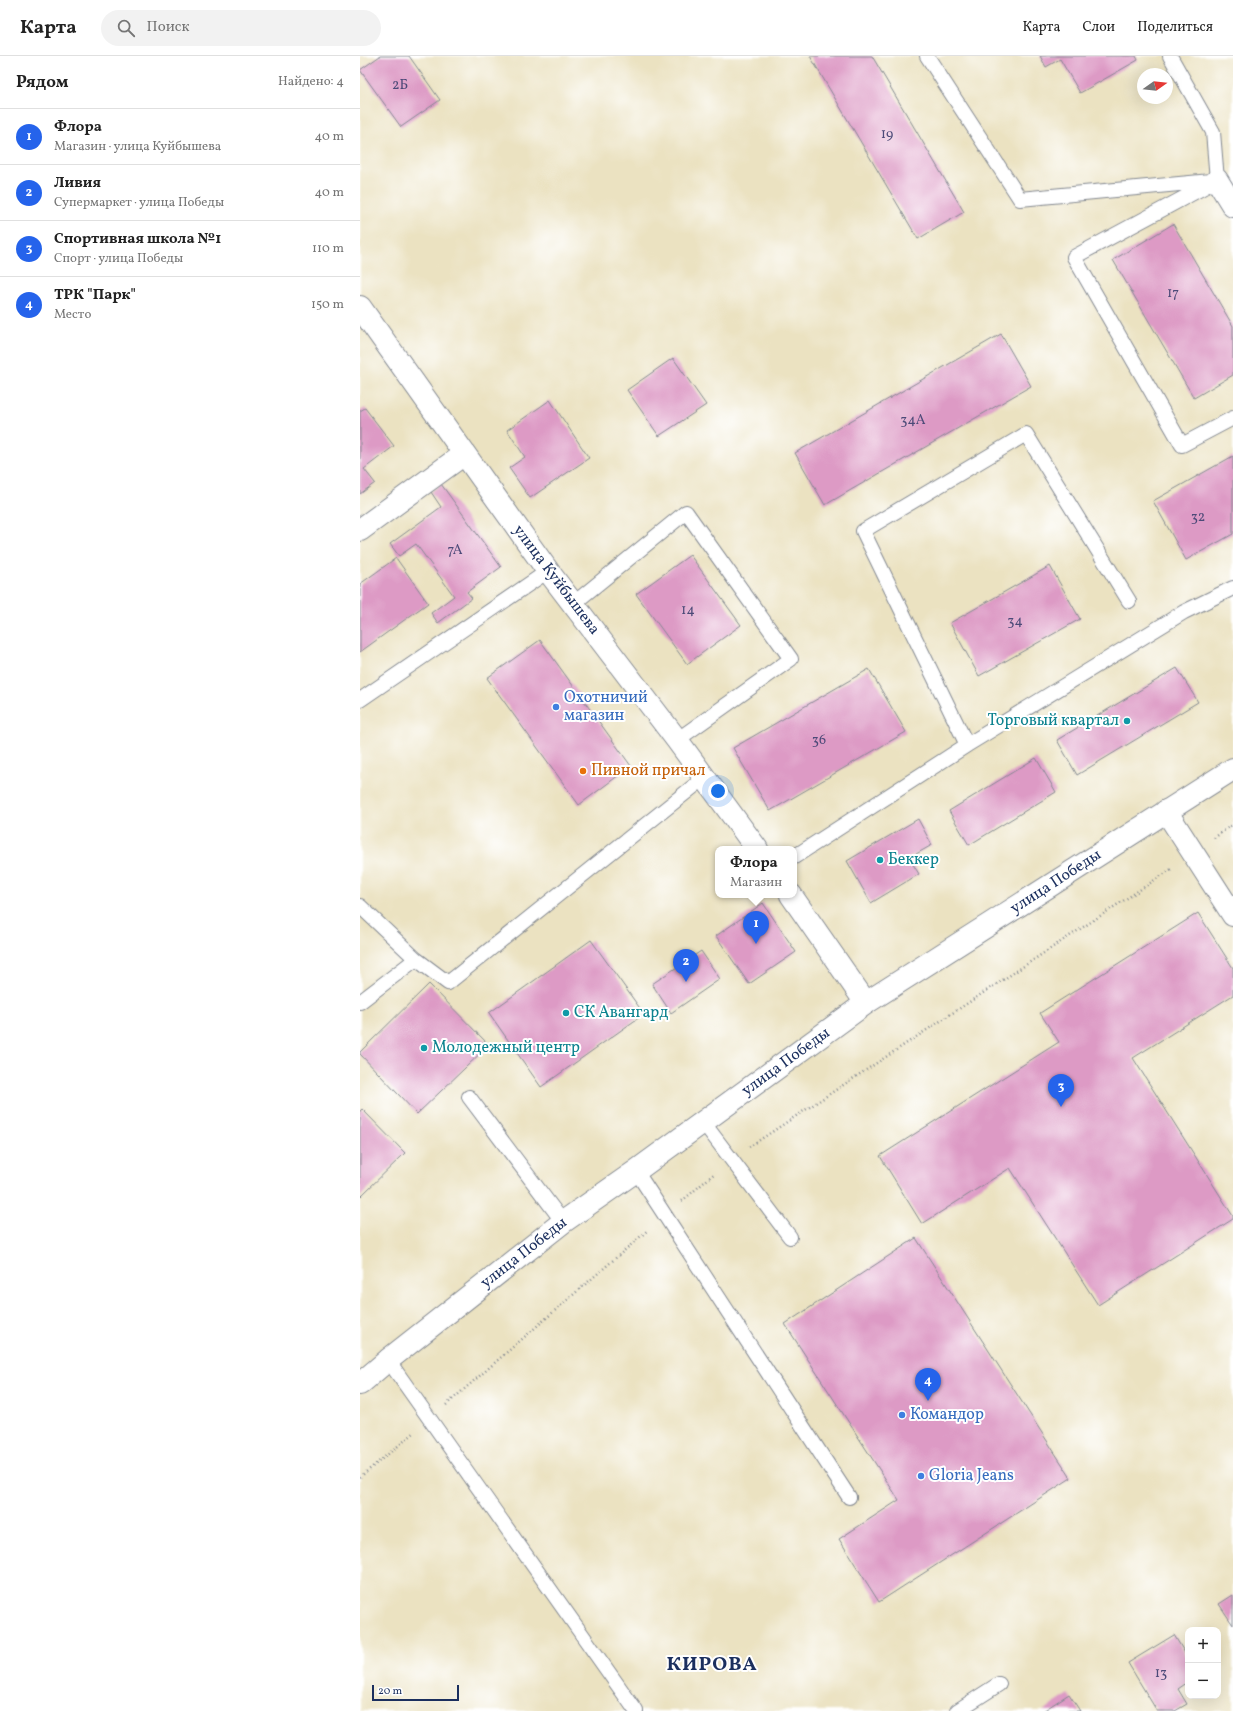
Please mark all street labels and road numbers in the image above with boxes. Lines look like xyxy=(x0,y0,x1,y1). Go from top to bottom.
street label: улица Куйбышева xyxy=(507,520,605,640)
street label: улица Победы xyxy=(1006,844,1106,920)
street label: улица Победы xyxy=(737,1022,835,1102)
street label: улица Победы xyxy=(476,1212,572,1294)

